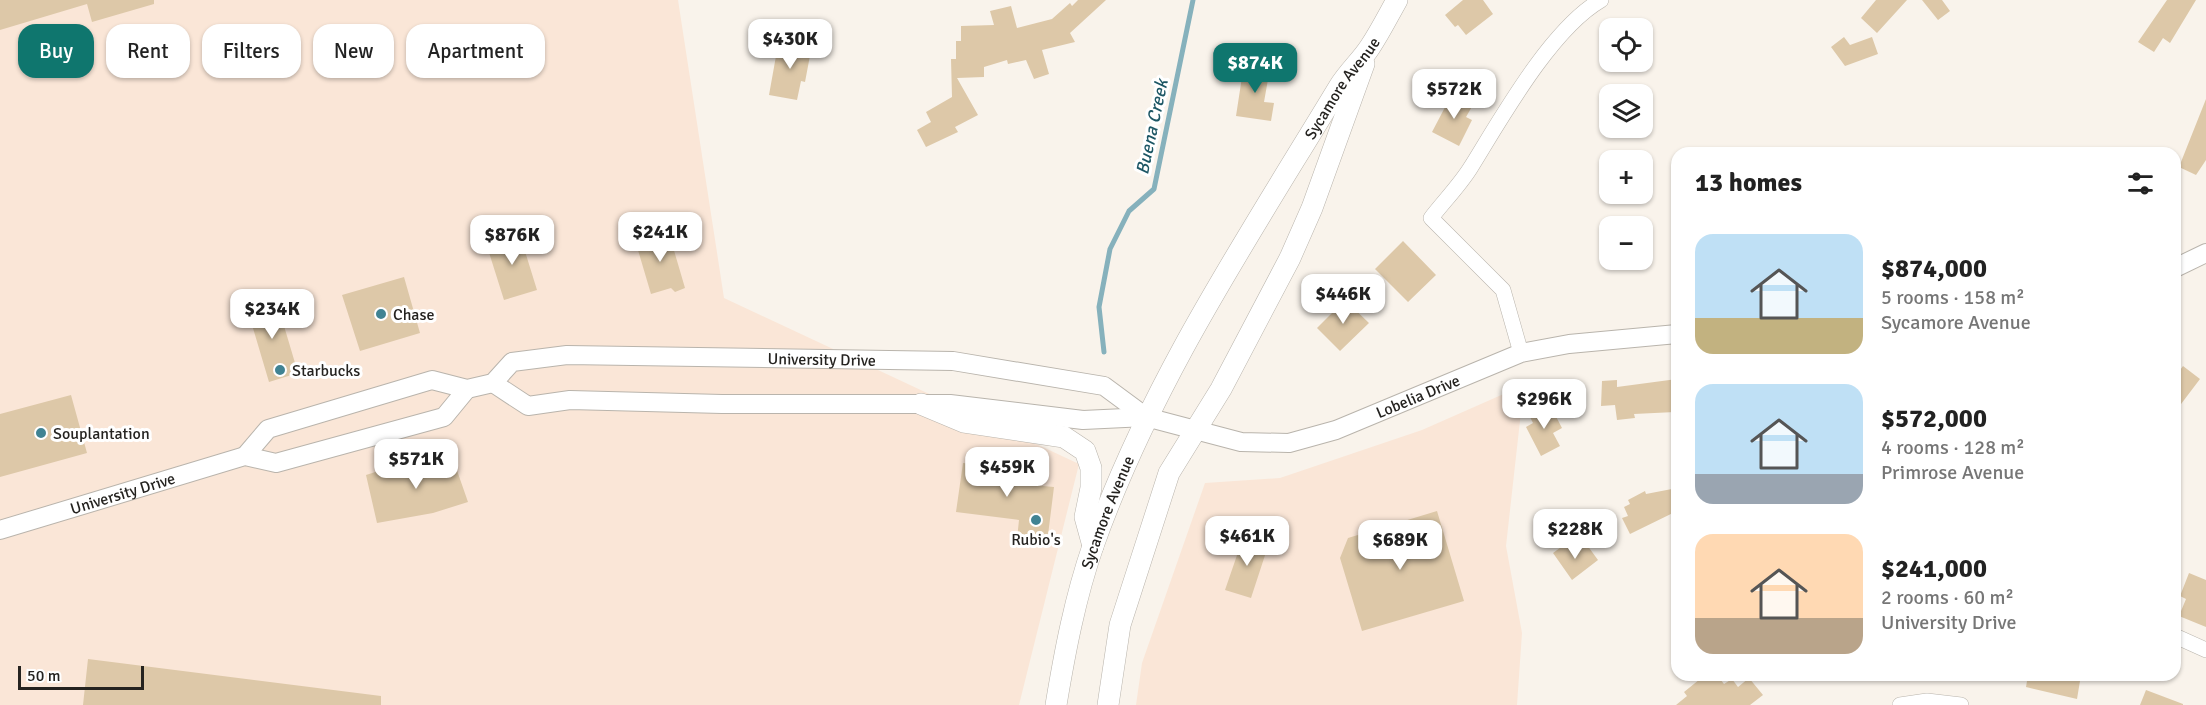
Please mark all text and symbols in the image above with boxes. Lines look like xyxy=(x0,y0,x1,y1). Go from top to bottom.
map controls xyxy=(1599,18,1653,270)
button: locate xyxy=(1599,18,1653,72)
pin: $430K xyxy=(748,19,832,70)
chip: Buy xyxy=(18,24,94,78)
chip: Rent xyxy=(106,24,190,78)
chip: Filters xyxy=(202,24,301,78)
chip: New xyxy=(313,24,394,78)
chip: Apartment xyxy=(406,24,545,78)
text: $430K xyxy=(762,26,818,51)
street label: Sycamore Avenue xyxy=(1301,34,1385,143)
pin: $874K xyxy=(1213,43,1297,94)
text: $874K xyxy=(1227,50,1283,75)
pin: $572K xyxy=(1412,69,1496,120)
water label: Buena Creek xyxy=(1131,75,1173,177)
text: $572K xyxy=(1426,76,1482,101)
button: layers xyxy=(1599,84,1653,138)
button: + xyxy=(1599,150,1653,204)
text: 13 homes xyxy=(1695,167,1802,199)
icon: filters xyxy=(2124,167,2157,200)
pin: $241K xyxy=(618,212,702,263)
pin: $876K xyxy=(470,215,554,266)
button: − xyxy=(1599,216,1653,270)
text: $241K xyxy=(632,219,688,244)
text: $876K xyxy=(484,222,540,247)
text: $874,000 xyxy=(1881,253,1987,285)
icon: home xyxy=(1743,258,1815,330)
pin: $446K xyxy=(1301,274,1385,325)
text: $446K xyxy=(1315,281,1371,306)
text: 5 rooms · 158 m² xyxy=(1881,285,2025,310)
pin: $234K xyxy=(230,289,314,340)
text: $234K xyxy=(244,296,300,321)
place label: Chase xyxy=(393,305,435,325)
marker: Chase xyxy=(374,307,388,321)
text: Sycamore Avenue xyxy=(1881,310,2031,335)
street label: University Drive xyxy=(767,349,876,371)
place label: Starbucks xyxy=(292,361,360,381)
marker: Starbucks xyxy=(273,363,287,377)
street label: Lobelia Drive xyxy=(1373,371,1463,423)
pin: $296K xyxy=(1502,379,1586,430)
text: $296K xyxy=(1516,386,1572,411)
text: $572,000 xyxy=(1881,403,1987,435)
icon: home xyxy=(1743,408,1815,480)
place label: Souplantation xyxy=(53,424,150,444)
marker: Souplantation xyxy=(34,426,48,440)
text: 4 rooms · 128 m² xyxy=(1881,435,2025,460)
pin: $571K xyxy=(374,439,458,490)
text: $571K xyxy=(388,446,444,471)
pin: $459K xyxy=(965,447,1049,498)
street label: Sycamore Avenue xyxy=(1077,453,1139,572)
text: $459K xyxy=(979,454,1035,479)
text: Primrose Avenue xyxy=(1881,460,2024,485)
street label: University Drive xyxy=(68,469,178,519)
pin: $228K xyxy=(1533,509,1617,560)
marker: Rubio's xyxy=(1029,513,1043,527)
pin: $461K xyxy=(1205,516,1289,567)
text: $228K xyxy=(1547,516,1603,541)
pin: $689K xyxy=(1358,520,1442,571)
text: $461K xyxy=(1219,523,1275,548)
text: $689K xyxy=(1372,527,1428,552)
place label: Rubio's xyxy=(1011,530,1061,550)
text: $241,000 xyxy=(1881,553,1987,585)
icon: home xyxy=(1743,558,1815,630)
text: 2 rooms · 60 m² xyxy=(1881,585,2014,610)
text: University Drive xyxy=(1881,610,2016,635)
scale bar xyxy=(18,663,144,690)
text: 50 m xyxy=(27,666,61,686)

